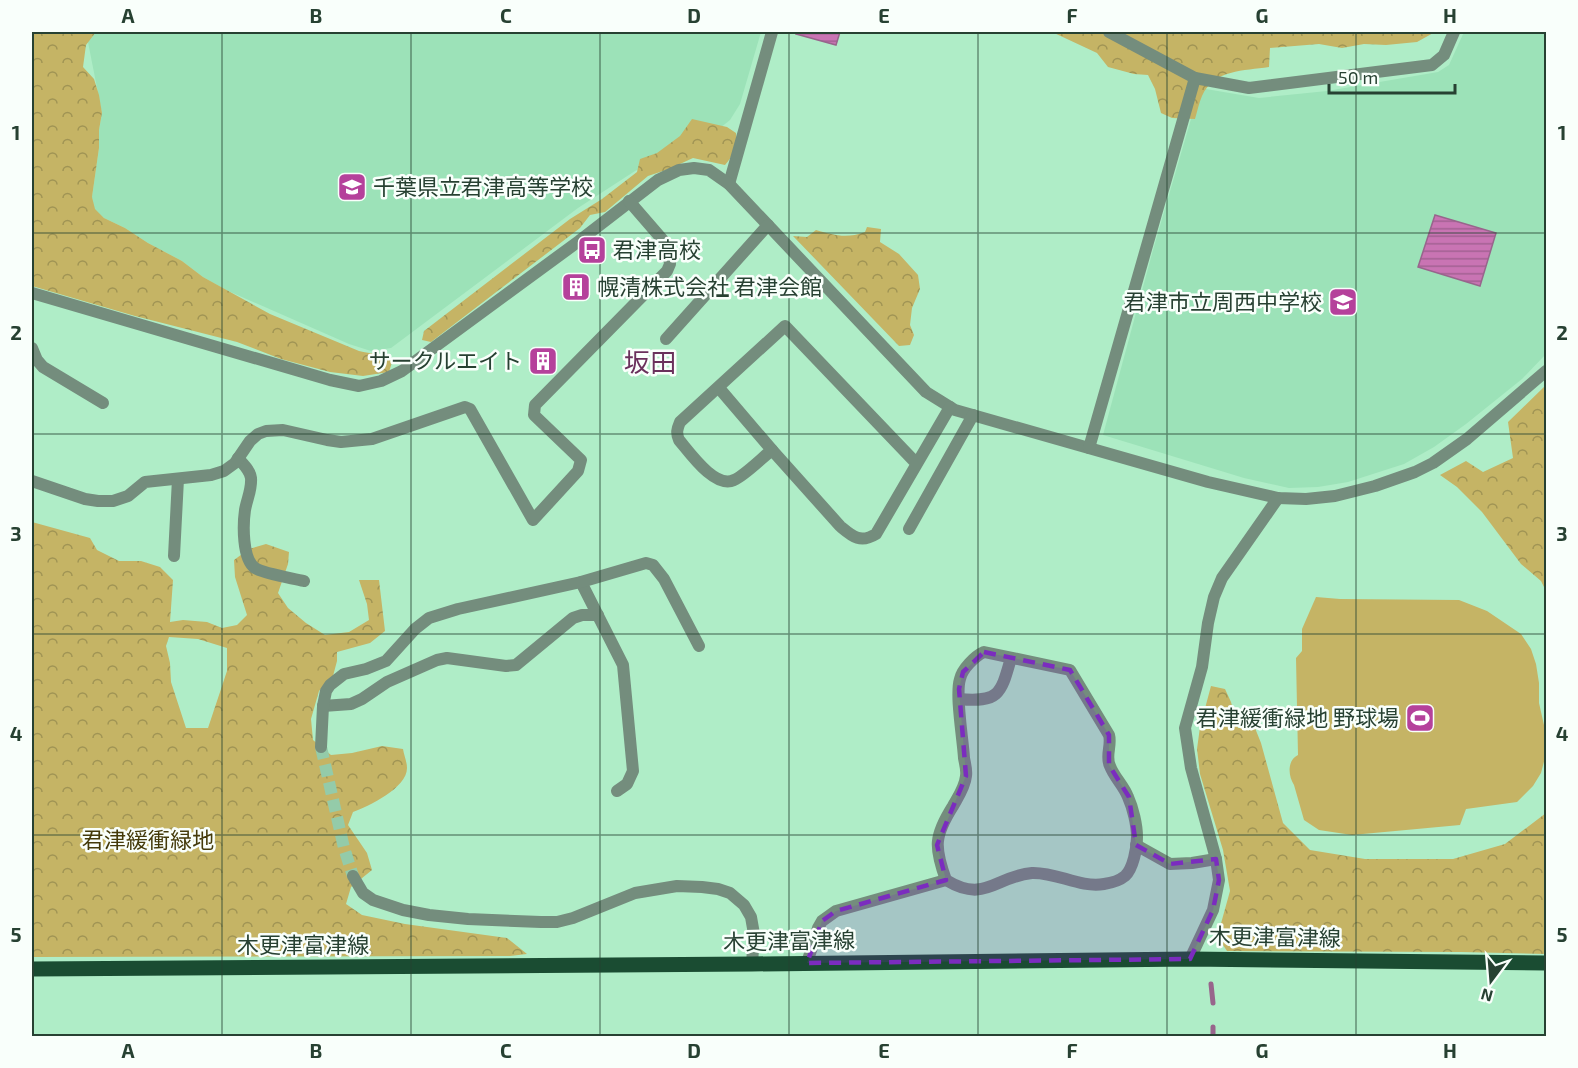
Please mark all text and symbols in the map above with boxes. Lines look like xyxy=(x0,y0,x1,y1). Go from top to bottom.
text: A xyxy=(121,3,135,27)
text: B xyxy=(310,3,322,27)
text: C xyxy=(500,3,512,27)
text: D xyxy=(687,3,701,27)
text: E xyxy=(878,3,890,27)
text: F xyxy=(1066,3,1078,27)
text: G xyxy=(1256,3,1268,27)
text: H xyxy=(1443,3,1457,27)
scale bar xyxy=(1329,57,1455,95)
text: 50 m xyxy=(1338,66,1378,88)
text: 1 xyxy=(12,120,20,144)
text: 1 xyxy=(1558,120,1566,144)
school or university icon: 千葉県立君津高等学校 xyxy=(336,171,368,203)
place label: 千葉県立君津高等学校 xyxy=(373,173,593,199)
bus stop icon: 君津高校 xyxy=(576,234,608,266)
place label: 君津高校 xyxy=(613,236,701,262)
building icon: 幌清株式会社 君津会館 xyxy=(560,271,592,303)
place label: 幌清株式会社 君津会館 xyxy=(597,273,822,299)
school or university icon: 君津市立周西中学校 xyxy=(1327,286,1359,318)
place label: 君津市立周西中学校 xyxy=(1124,288,1322,314)
text: 2 xyxy=(10,320,22,344)
text: 2 xyxy=(1556,320,1568,344)
building icon: サークルエイト xyxy=(527,345,559,377)
district label: 坂田 xyxy=(624,346,676,377)
place label: サークルエイト xyxy=(369,347,522,373)
text: 3 xyxy=(10,521,22,545)
text: 3 xyxy=(1556,521,1568,545)
sports icon: 君津緩衝緑地 野球場 xyxy=(1404,702,1436,734)
place label: 君津緩衝緑地 野球場 xyxy=(1196,704,1399,730)
text: 4 xyxy=(10,721,23,745)
text: 4 xyxy=(1556,721,1569,745)
park label: 君津緩衝緑地 xyxy=(82,826,214,852)
text: 5 xyxy=(10,922,22,946)
street label: 木更津富津線 xyxy=(1209,922,1341,950)
text: 5 xyxy=(1556,922,1568,946)
street label: 木更津富津線 xyxy=(723,926,855,954)
street label: 木更津富津線 xyxy=(237,931,369,957)
north arrow xyxy=(1461,951,1521,1011)
text: N xyxy=(1479,985,1495,1007)
text: A xyxy=(121,1038,135,1062)
text: B xyxy=(310,1038,322,1062)
text: C xyxy=(500,1038,512,1062)
text: D xyxy=(687,1038,701,1062)
text: E xyxy=(878,1038,890,1062)
text: F xyxy=(1066,1038,1078,1062)
text: G xyxy=(1256,1038,1268,1062)
text: H xyxy=(1443,1038,1457,1062)

